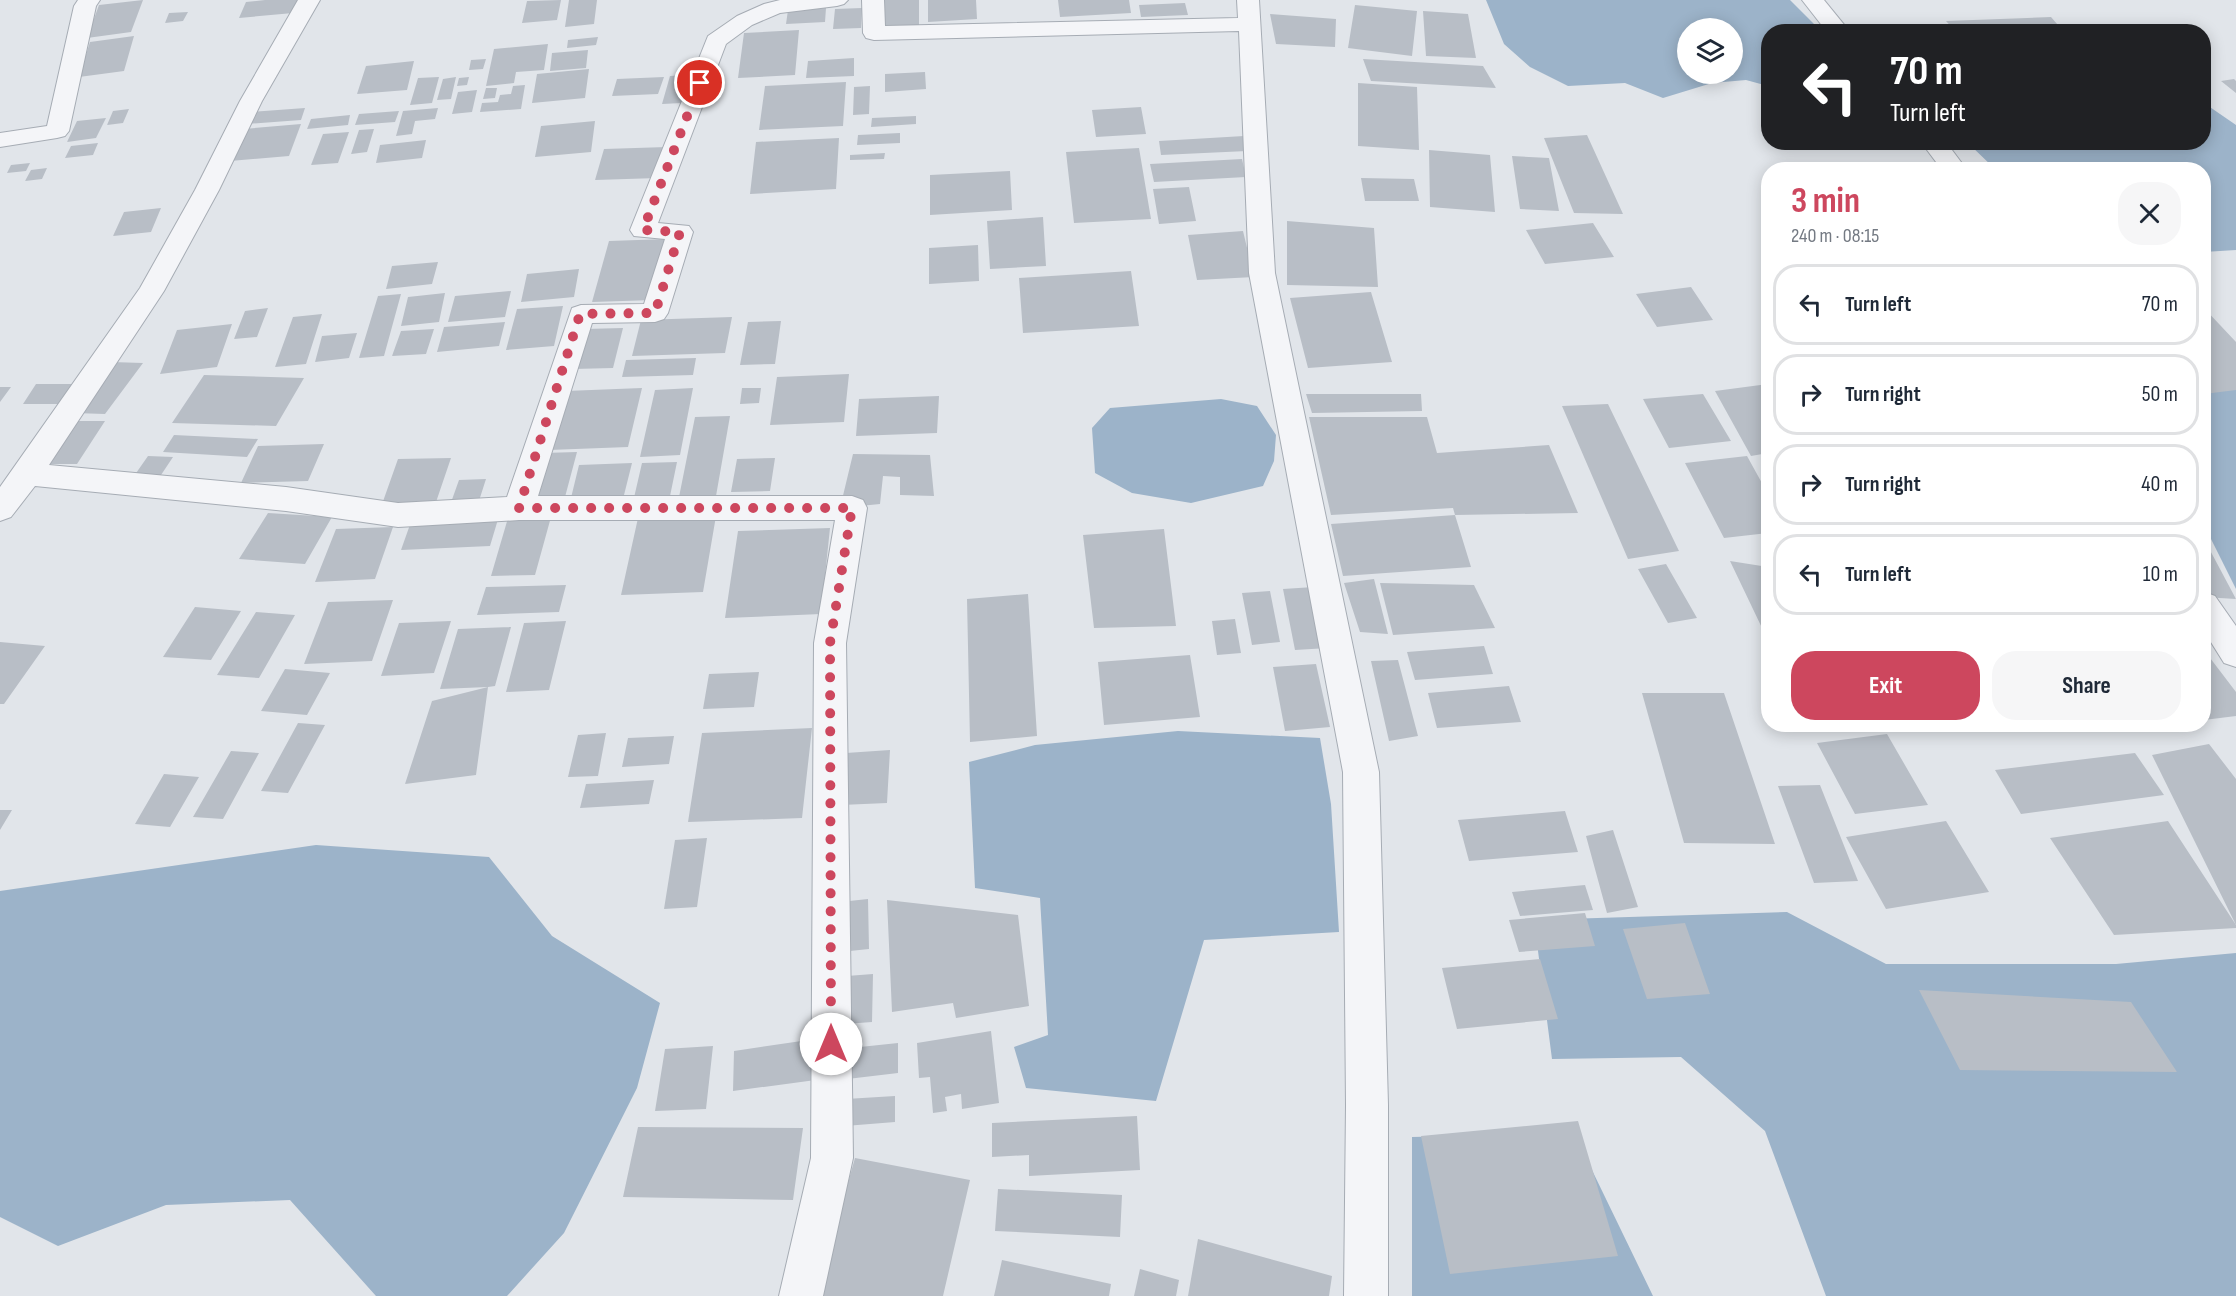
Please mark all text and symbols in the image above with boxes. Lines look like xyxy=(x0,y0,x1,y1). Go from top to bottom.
map controls xyxy=(1677,18,1743,84)
button: layers xyxy=(1677,18,1743,84)
text: 70 m xyxy=(1890,46,1963,97)
icon: left xyxy=(1791,48,1869,126)
pin xyxy=(674,57,725,108)
icon: arrive xyxy=(683,66,716,99)
text: Turn left xyxy=(1890,97,1966,129)
text: 3 min xyxy=(1791,180,1860,223)
button: close xyxy=(2118,182,2181,245)
text: 240 m · 08:15 xyxy=(1791,224,1879,248)
icon: left xyxy=(1794,288,1827,321)
text: Turn left xyxy=(1845,291,1911,318)
text: 70 m xyxy=(2142,291,2178,318)
icon: right xyxy=(1794,378,1827,411)
text: Turn right xyxy=(1845,381,1921,408)
text: 50 m xyxy=(2142,381,2178,408)
icon: right xyxy=(1794,468,1827,501)
text: Turn right xyxy=(1845,471,1921,498)
text: 40 m xyxy=(2141,471,2178,498)
icon: left xyxy=(1794,558,1827,591)
text: Turn left xyxy=(1845,561,1911,588)
text: 10 m xyxy=(2143,561,2178,588)
button: Exit xyxy=(1791,651,1980,720)
button: Share xyxy=(1992,651,2181,720)
position arrow xyxy=(799,1012,863,1076)

